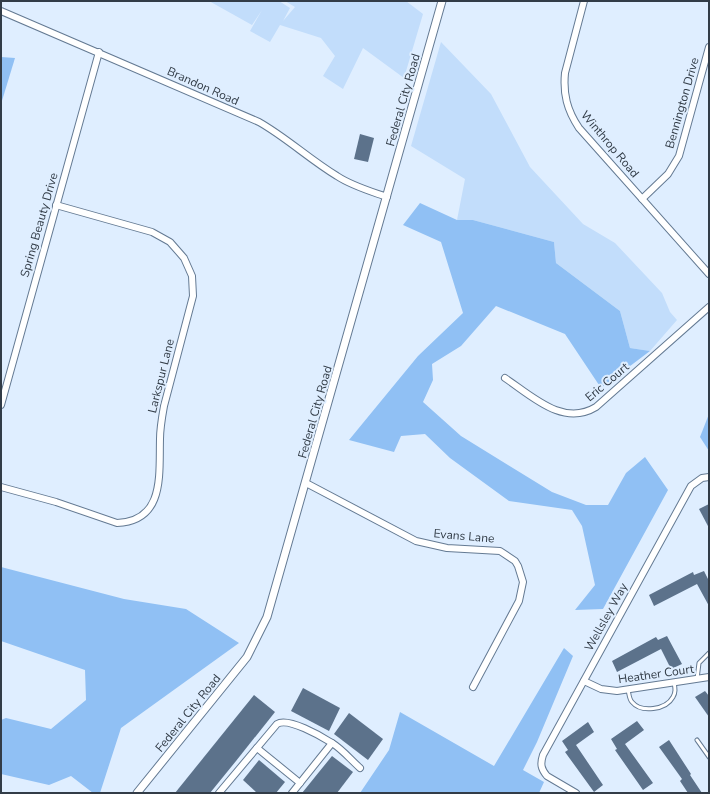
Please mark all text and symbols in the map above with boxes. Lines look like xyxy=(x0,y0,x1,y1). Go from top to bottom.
street label: Federal City Road xyxy=(382,52,424,148)
street label: Bennington Drive xyxy=(661,56,703,150)
street label: Brandon Road xyxy=(165,63,241,109)
street label: Winthrop Road xyxy=(577,107,643,181)
street label: Spring Beauty Drive xyxy=(16,171,62,279)
street label: Larkspur Lane xyxy=(144,337,178,415)
street label: Eric Court xyxy=(582,358,633,405)
street label: Federal City Road xyxy=(294,364,336,460)
street label: Evans Lane xyxy=(433,525,495,547)
street label: Wellsley Way xyxy=(581,579,632,654)
street label: Heather Court xyxy=(617,661,696,687)
street label: Federal City Road xyxy=(152,671,224,755)

